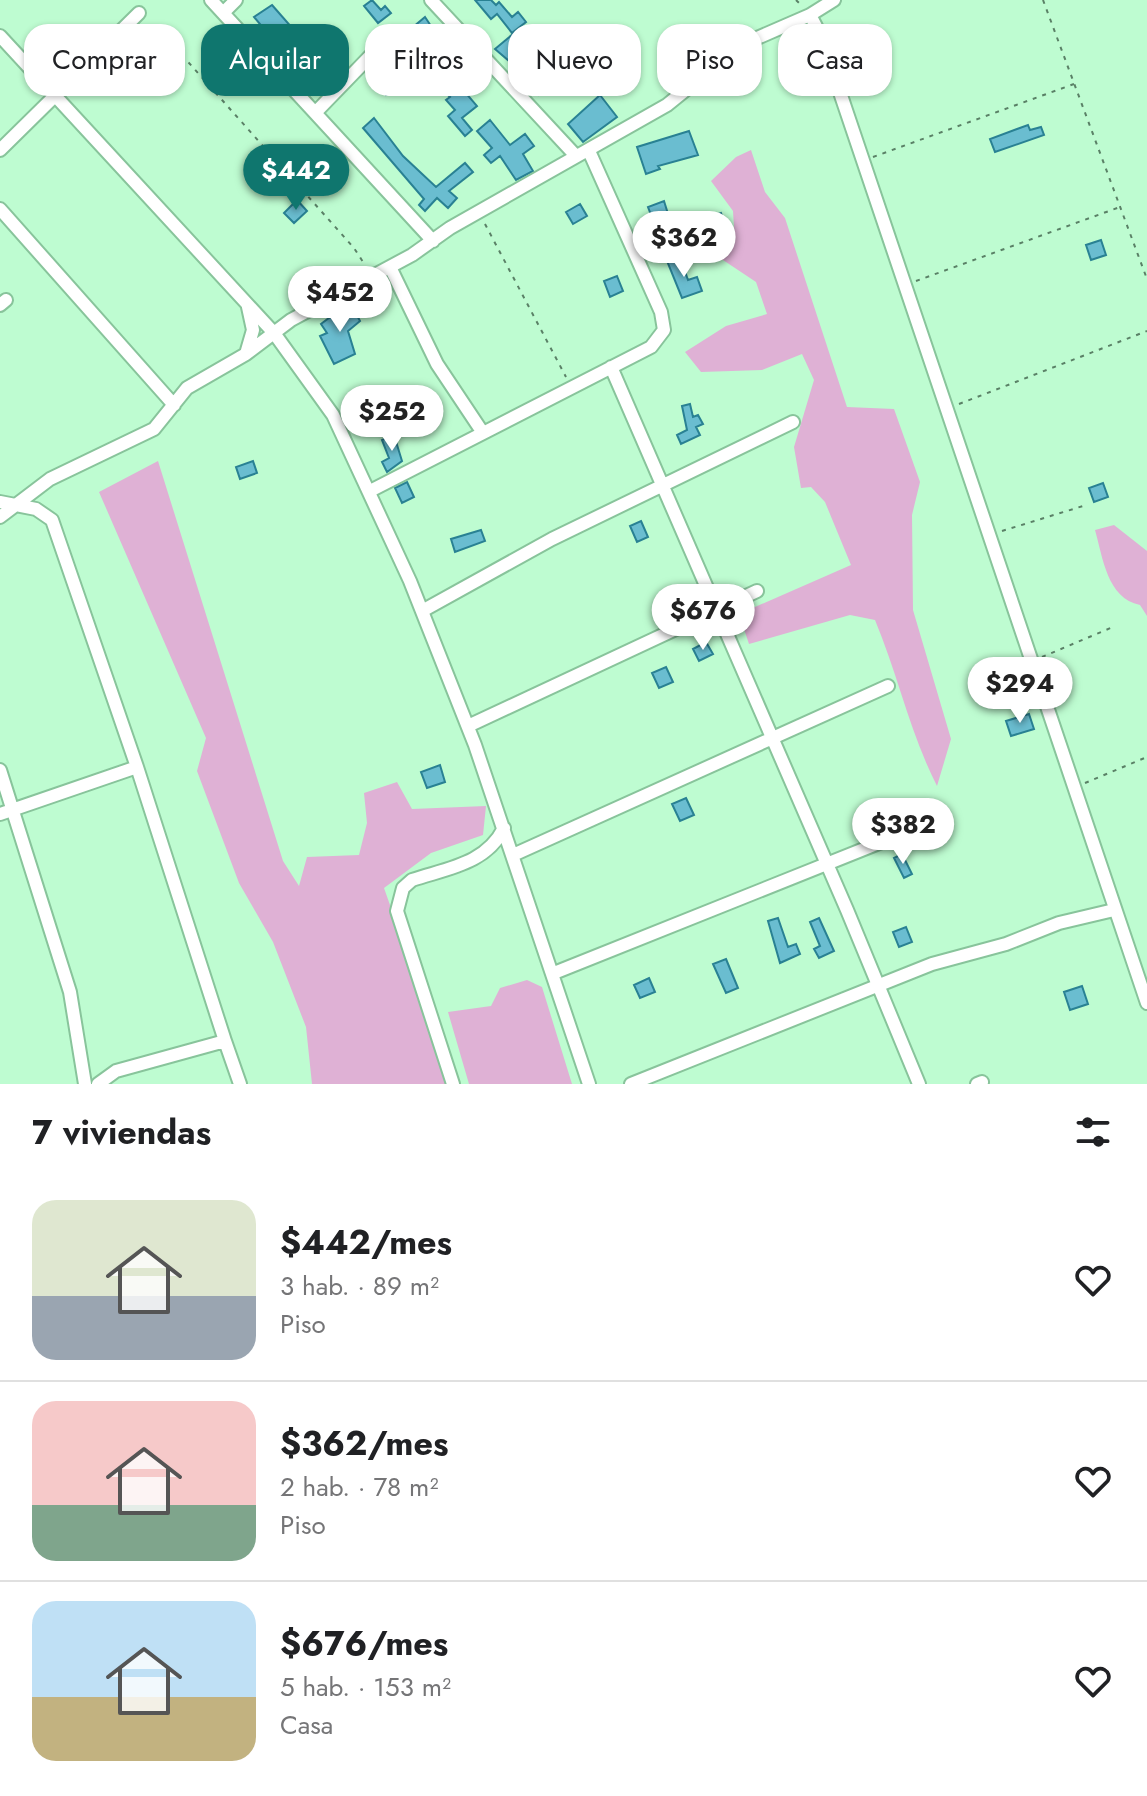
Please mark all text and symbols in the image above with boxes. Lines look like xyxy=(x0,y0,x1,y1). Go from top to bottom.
chip: Comprar xyxy=(24,24,185,96)
chip: Alquilar xyxy=(201,24,349,96)
chip: Filtros xyxy=(365,24,492,96)
chip: Nuevo xyxy=(508,24,641,96)
chip: Piso xyxy=(657,24,762,96)
chip: Casa xyxy=(778,24,892,96)
pin: $442 xyxy=(249,144,343,212)
text: $442 xyxy=(261,151,331,189)
pin: $362 xyxy=(637,211,731,279)
text: $362 xyxy=(651,218,717,256)
pin: $452 xyxy=(293,266,387,334)
text: $452 xyxy=(306,273,374,311)
pin: $252 xyxy=(345,385,439,453)
text: $252 xyxy=(358,392,426,430)
pin: $676 xyxy=(656,584,750,652)
text: $676 xyxy=(670,591,736,629)
pin: $294 xyxy=(973,657,1067,725)
text: $294 xyxy=(986,664,1054,702)
pin: $382 xyxy=(856,798,950,866)
text: $382 xyxy=(870,805,936,843)
text: 7 viviendas xyxy=(32,1108,211,1157)
icon: filters xyxy=(1071,1110,1115,1154)
text: $442/mes xyxy=(280,1218,452,1267)
icon: home xyxy=(96,1232,192,1328)
icon: heart xyxy=(1071,1258,1115,1302)
text: 3 hab. · 89 m² xyxy=(280,1267,439,1305)
text: Piso xyxy=(280,1305,326,1343)
text: $362/mes xyxy=(280,1419,448,1468)
icon: home xyxy=(96,1433,192,1529)
icon: heart xyxy=(1071,1459,1115,1503)
text: 2 hab. · 78 m² xyxy=(280,1468,438,1506)
text: Piso xyxy=(280,1506,326,1544)
text: $676/mes xyxy=(280,1619,448,1668)
icon: home xyxy=(96,1633,192,1729)
icon: heart xyxy=(1071,1659,1115,1703)
text: 5 hab. · 153 m² xyxy=(280,1668,451,1706)
text: Casa xyxy=(280,1706,333,1744)

